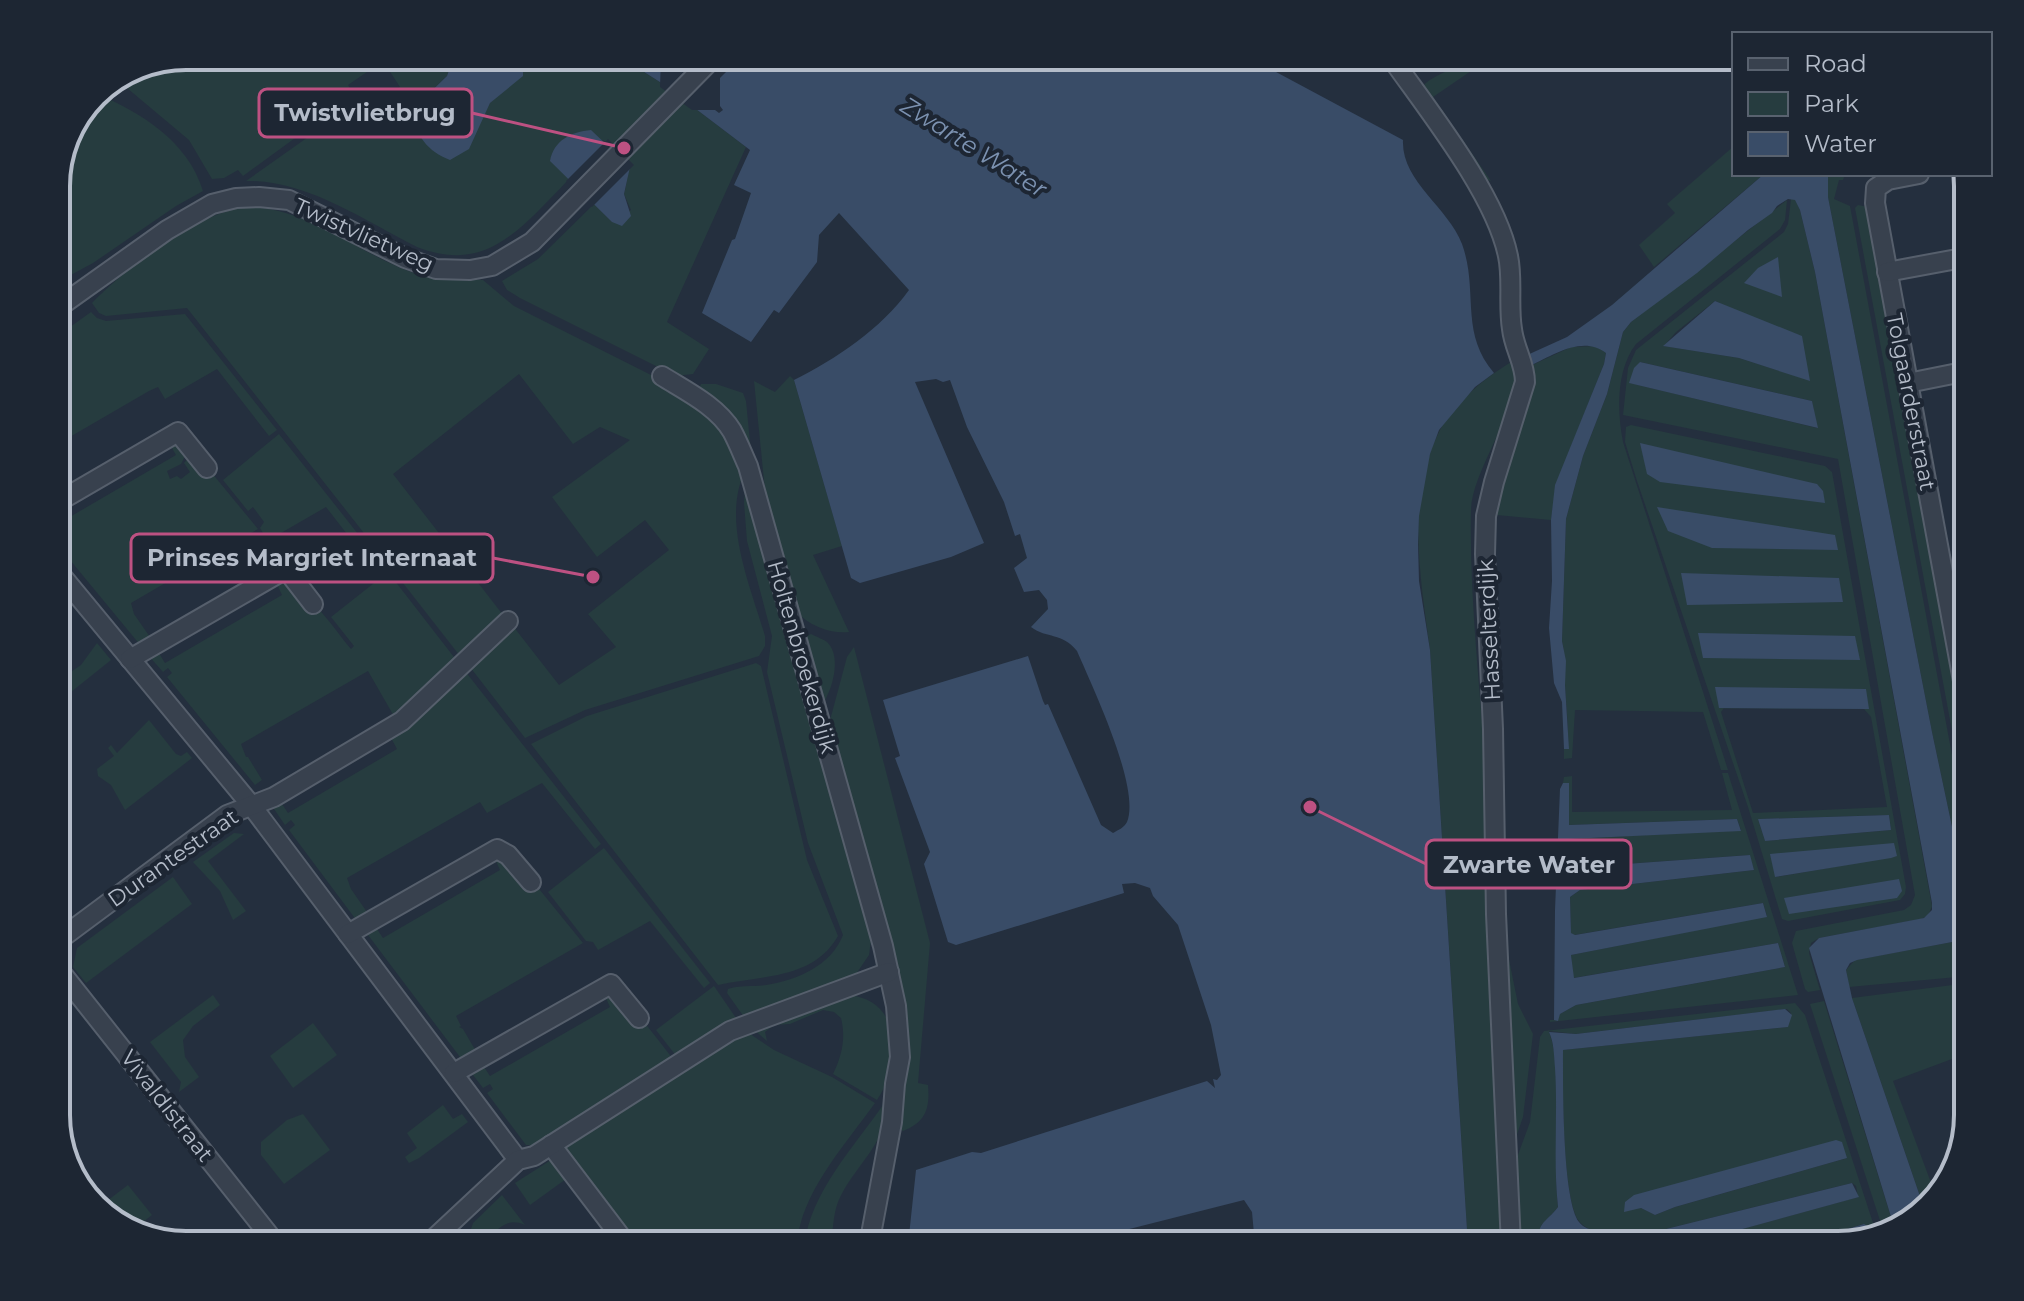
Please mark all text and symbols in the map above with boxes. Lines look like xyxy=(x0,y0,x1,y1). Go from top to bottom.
legend xyxy=(1732,32,1992,176)
text: Road xyxy=(1804,49,1867,78)
callout: Twistvlietbrug xyxy=(259,89,472,137)
text: Park xyxy=(1804,89,1859,118)
water label: Zwarte Water xyxy=(895,90,1054,204)
text: Twistvlietbrug xyxy=(274,98,456,127)
text: Water xyxy=(1804,129,1877,158)
street label: Twistvlietweg xyxy=(290,192,438,278)
street label: Tolgaarderstraat xyxy=(1881,311,1941,493)
callout: Prinses Margriet Internaat xyxy=(131,534,493,582)
text: Prinses Margriet Internaat xyxy=(147,543,477,572)
street label: Holtenbroekerdijk xyxy=(762,558,843,757)
street label: Hasselterdijk xyxy=(1472,558,1506,701)
street label: Durantestraat xyxy=(103,803,243,913)
callout: Zwarte Water xyxy=(1426,840,1631,888)
text: Zwarte Water xyxy=(1443,850,1615,879)
street label: Vivaldistraat xyxy=(115,1045,219,1167)

